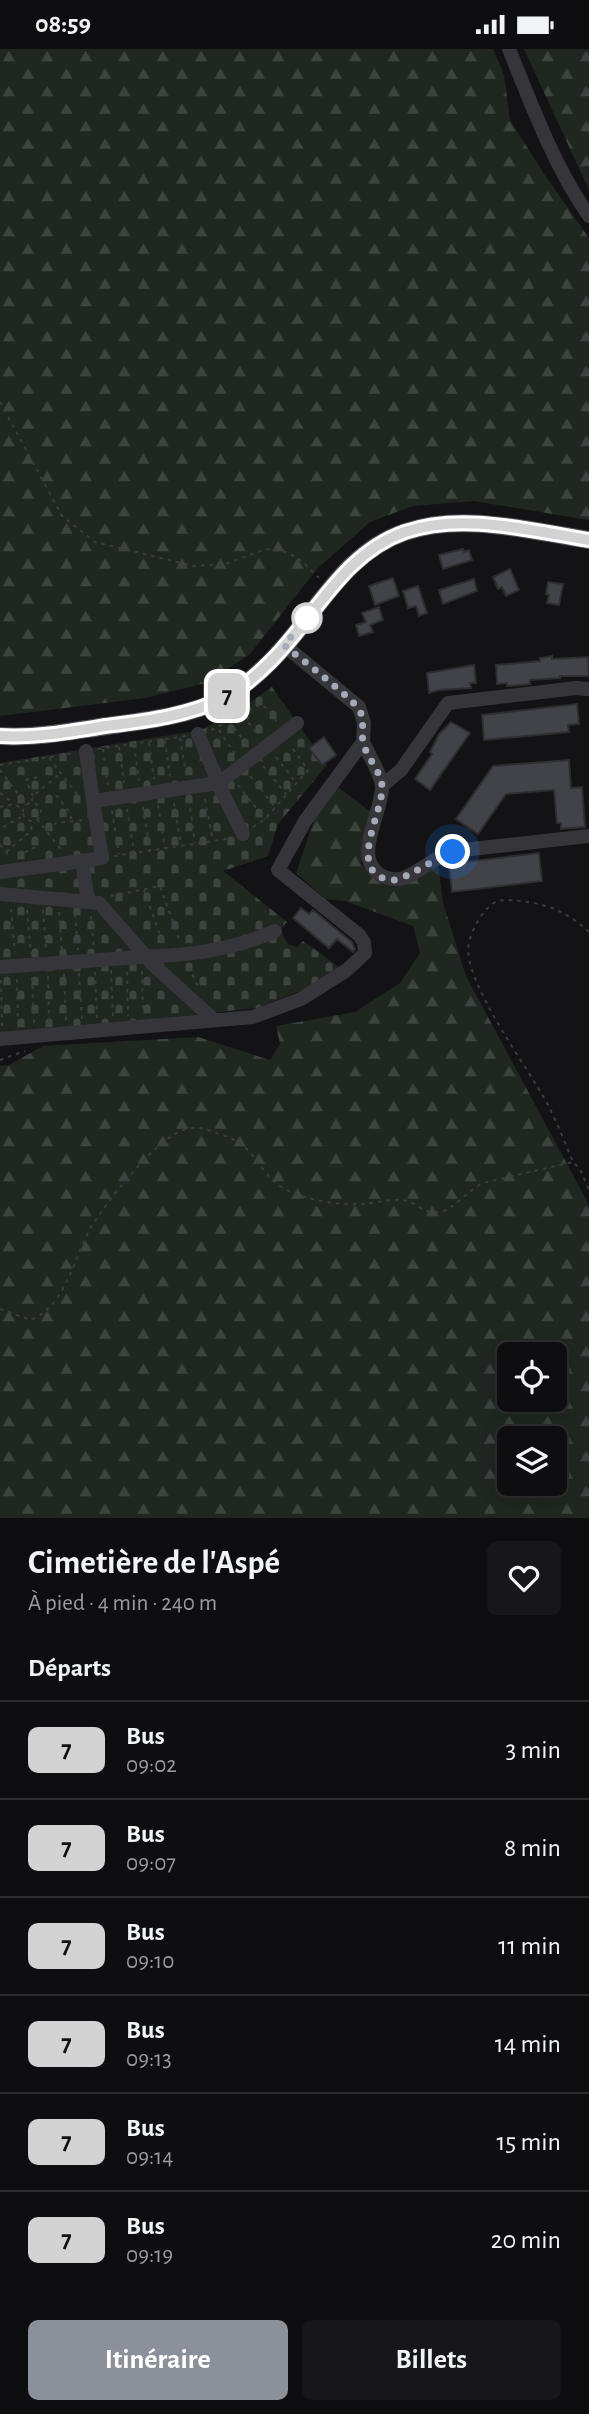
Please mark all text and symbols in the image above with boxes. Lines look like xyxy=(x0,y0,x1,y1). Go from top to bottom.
text: 08:59 xyxy=(35,11,91,37)
unlabelled marker xyxy=(292,603,322,633)
line badge: 7 xyxy=(204,673,250,719)
text: 7 xyxy=(222,684,232,708)
your location xyxy=(435,834,470,869)
map controls xyxy=(497,1342,567,1496)
button: locate xyxy=(497,1342,567,1412)
button: layers xyxy=(497,1426,567,1496)
button: heart xyxy=(487,1541,561,1615)
text: Cimetière de l'Aspé xyxy=(28,1547,280,1580)
text: À pied · 4 min · 240 m xyxy=(28,1592,217,1615)
text: Départs xyxy=(28,1655,111,1681)
text: Bus xyxy=(126,1723,165,1749)
text: 3 min xyxy=(505,1737,561,1763)
text: 7 xyxy=(61,1738,72,1762)
text: 09:02 xyxy=(126,1754,177,1777)
text: Bus xyxy=(126,1821,165,1847)
text: 8 min xyxy=(504,1835,561,1861)
text: 7 xyxy=(61,1836,72,1860)
text: 09:07 xyxy=(126,1852,176,1875)
text: Bus xyxy=(126,1919,165,1945)
text: 11 min xyxy=(498,1933,561,1959)
text: 7 xyxy=(61,1934,72,1958)
text: 09:10 xyxy=(126,1950,174,1973)
text: Bus xyxy=(126,2017,165,2043)
text: 14 min xyxy=(495,2031,561,2057)
text: 7 xyxy=(61,2032,72,2056)
text: 09:13 xyxy=(126,2048,172,2071)
text: Bus xyxy=(126,2115,165,2141)
text: 15 min xyxy=(496,2129,561,2155)
text: 7 xyxy=(61,2130,72,2154)
text: 09:14 xyxy=(126,2146,173,2169)
text: Bus xyxy=(126,2213,165,2239)
text: 20 min xyxy=(491,2227,561,2253)
text: 7 xyxy=(61,2228,72,2252)
text: 09:19 xyxy=(126,2244,173,2267)
button: Itinéraire xyxy=(28,2320,288,2400)
button: Billets xyxy=(302,2320,561,2400)

